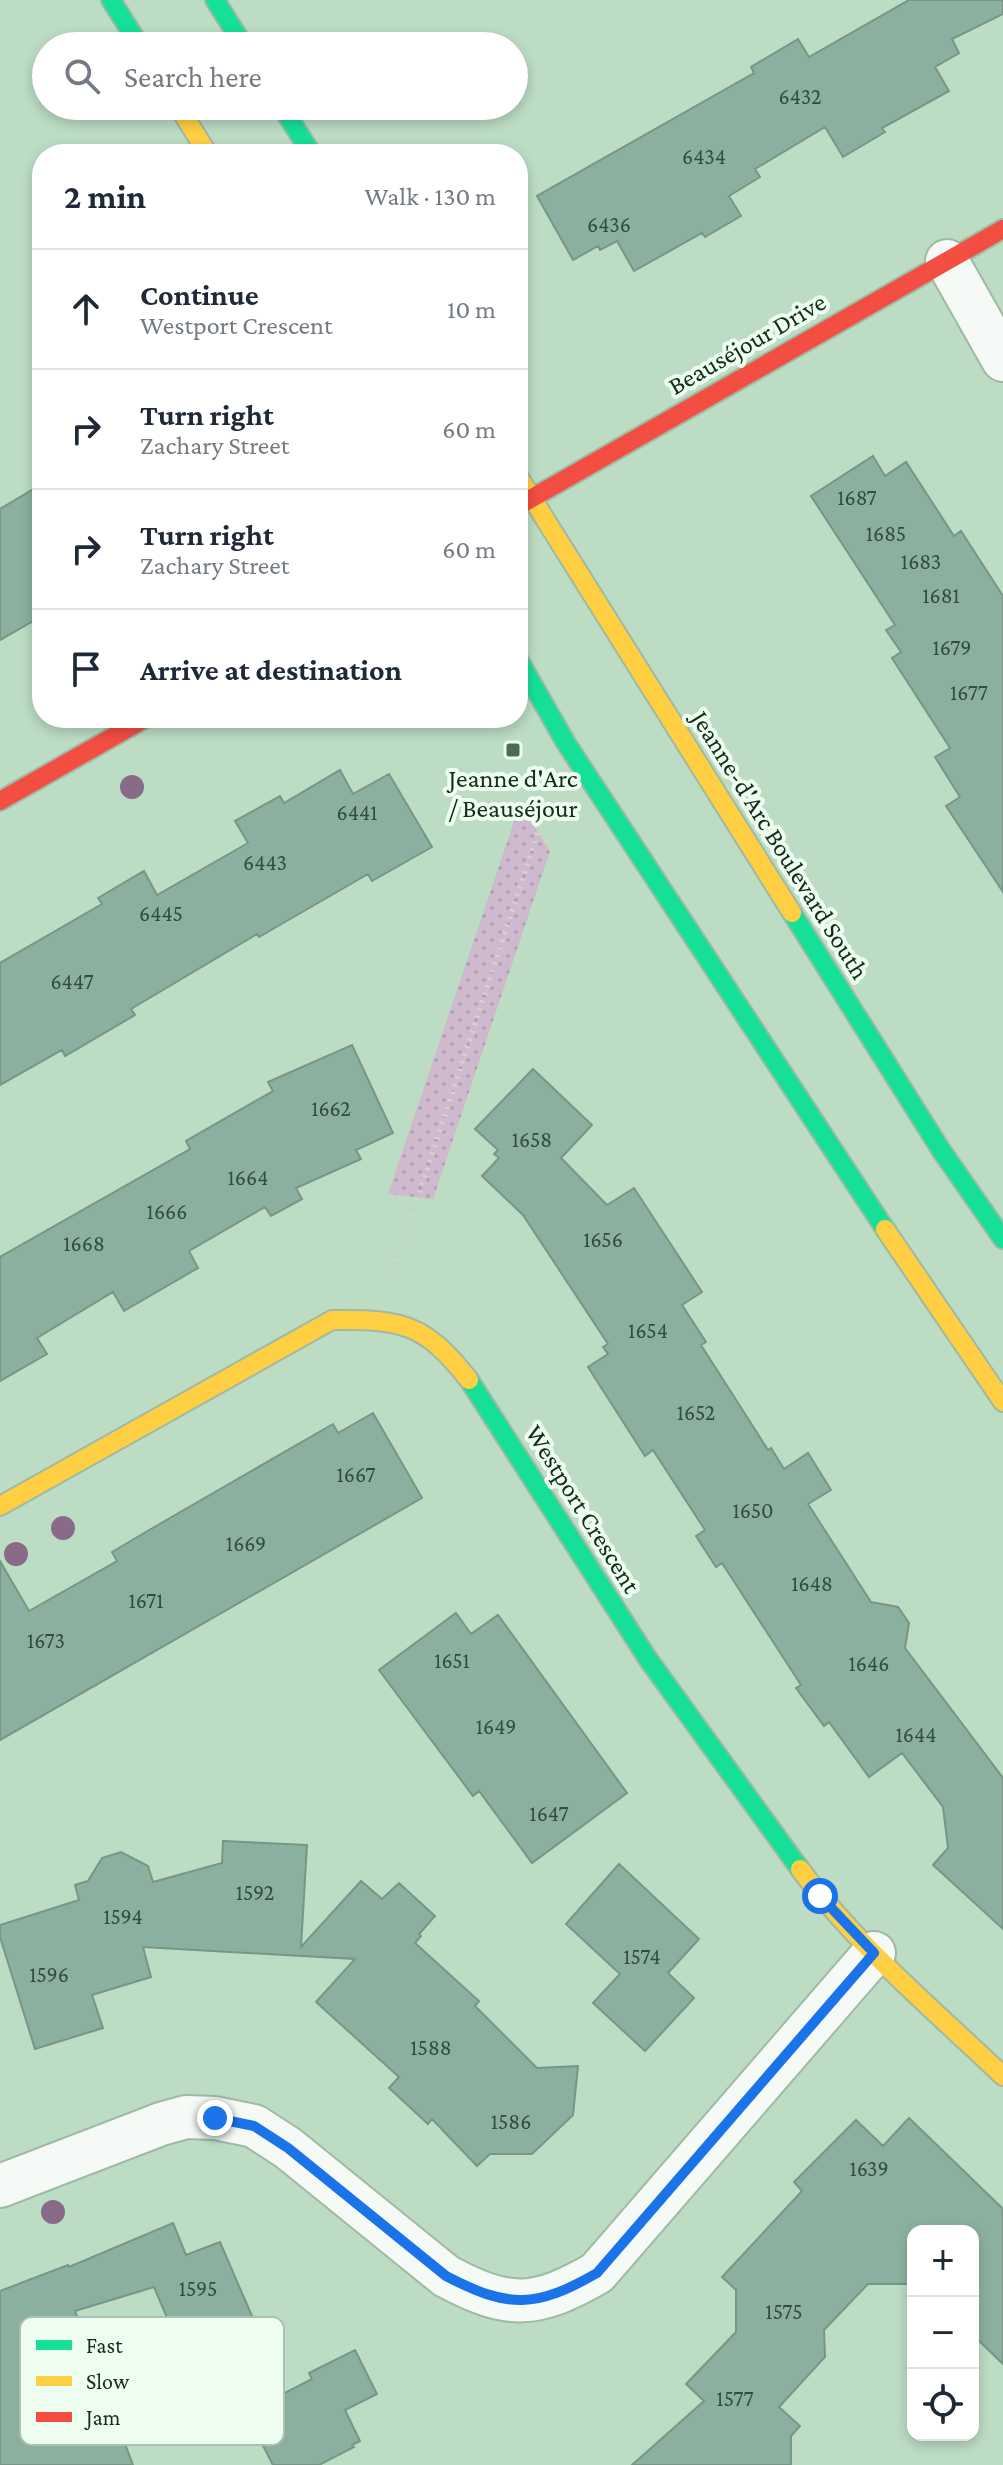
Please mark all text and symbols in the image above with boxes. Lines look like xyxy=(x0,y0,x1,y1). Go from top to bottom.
search box xyxy=(32,32,528,120)
icon: search xyxy=(60,54,104,98)
text: Search here xyxy=(124,60,262,93)
house number: 6432 xyxy=(778,84,822,109)
house number: 6434 xyxy=(682,144,726,169)
text: 2 min xyxy=(64,178,146,215)
text: Walk · 130 m xyxy=(365,182,496,211)
house number: 6436 xyxy=(587,212,631,237)
text: Continue xyxy=(140,278,259,311)
icon: ahead xyxy=(64,287,108,331)
street label: Beauséjour Drive xyxy=(663,287,831,401)
text: 10 m xyxy=(447,295,496,324)
text: Westport Crescent xyxy=(140,311,333,340)
text: Turn right xyxy=(140,398,274,431)
icon: right xyxy=(64,407,108,451)
text: 60 m xyxy=(442,415,496,444)
text: Zachary Street xyxy=(140,431,289,460)
house number: 1687 xyxy=(837,485,877,510)
text: Turn right xyxy=(140,518,274,551)
house number: 1685 xyxy=(866,521,906,546)
icon: right xyxy=(64,527,108,571)
text: 60 m xyxy=(442,535,496,564)
house number: 1683 xyxy=(901,549,941,574)
text: Zachary Street xyxy=(140,551,289,580)
house number: 1681 xyxy=(922,583,960,608)
house number: 1679 xyxy=(933,635,971,660)
icon: arrive xyxy=(64,647,108,691)
text: Arrive at destination xyxy=(140,653,402,686)
house number: 1677 xyxy=(950,680,988,705)
street label: Jeanne-d'Arc Boulevard South xyxy=(684,704,875,985)
marker: Jeanne d'Arc / Beauséjour xyxy=(504,741,522,759)
place label: Jeanne d'Arc / Beauséjour xyxy=(446,764,578,823)
house number: 6441 xyxy=(337,800,377,825)
house number: 6443 xyxy=(243,850,287,875)
house number: 6445 xyxy=(139,901,183,926)
house number: 6447 xyxy=(50,969,94,994)
house number: 1662 xyxy=(311,1096,351,1121)
house number: 1658 xyxy=(512,1127,552,1152)
house number: 1664 xyxy=(228,1165,268,1190)
house number: 1666 xyxy=(147,1199,187,1224)
house number: 1656 xyxy=(583,1227,623,1252)
house number: 1668 xyxy=(63,1231,105,1256)
house number: 1654 xyxy=(628,1318,668,1343)
house number: 1652 xyxy=(677,1400,715,1425)
street label: Westport Crescent xyxy=(520,1420,647,1599)
house number: 1667 xyxy=(337,1462,375,1487)
house number: 1650 xyxy=(733,1498,773,1523)
house number: 1669 xyxy=(226,1531,266,1556)
house number: 1648 xyxy=(791,1571,833,1596)
house number: 1671 xyxy=(128,1588,164,1613)
house number: 1673 xyxy=(27,1628,65,1653)
house number: 1651 xyxy=(434,1648,470,1673)
house number: 1646 xyxy=(849,1651,889,1676)
house number: 1649 xyxy=(476,1714,516,1739)
house number: 1644 xyxy=(896,1722,936,1747)
house number: 1647 xyxy=(529,1801,569,1826)
route start xyxy=(802,1878,838,1914)
house number: 1592 xyxy=(236,1880,274,1905)
house number: 1594 xyxy=(103,1904,143,1929)
house number: 1574 xyxy=(623,1944,661,1969)
house number: 1596 xyxy=(29,1962,69,1987)
house number: 1588 xyxy=(410,2035,452,2060)
route end xyxy=(197,2100,233,2136)
house number: 1586 xyxy=(491,2109,531,2134)
house number: 1639 xyxy=(849,2156,889,2181)
map controls xyxy=(907,2225,979,2441)
button: + xyxy=(907,2225,979,2297)
house number: 1595 xyxy=(179,2276,217,2301)
button: − xyxy=(907,2297,979,2369)
house number: 1575 xyxy=(765,2299,803,2324)
legend xyxy=(20,2317,284,2445)
text: Fast xyxy=(86,2333,123,2358)
text: Slow xyxy=(86,2369,130,2394)
button: locate xyxy=(907,2369,979,2441)
house number: 1577 xyxy=(716,2386,754,2411)
text: Jam xyxy=(84,2405,121,2430)

